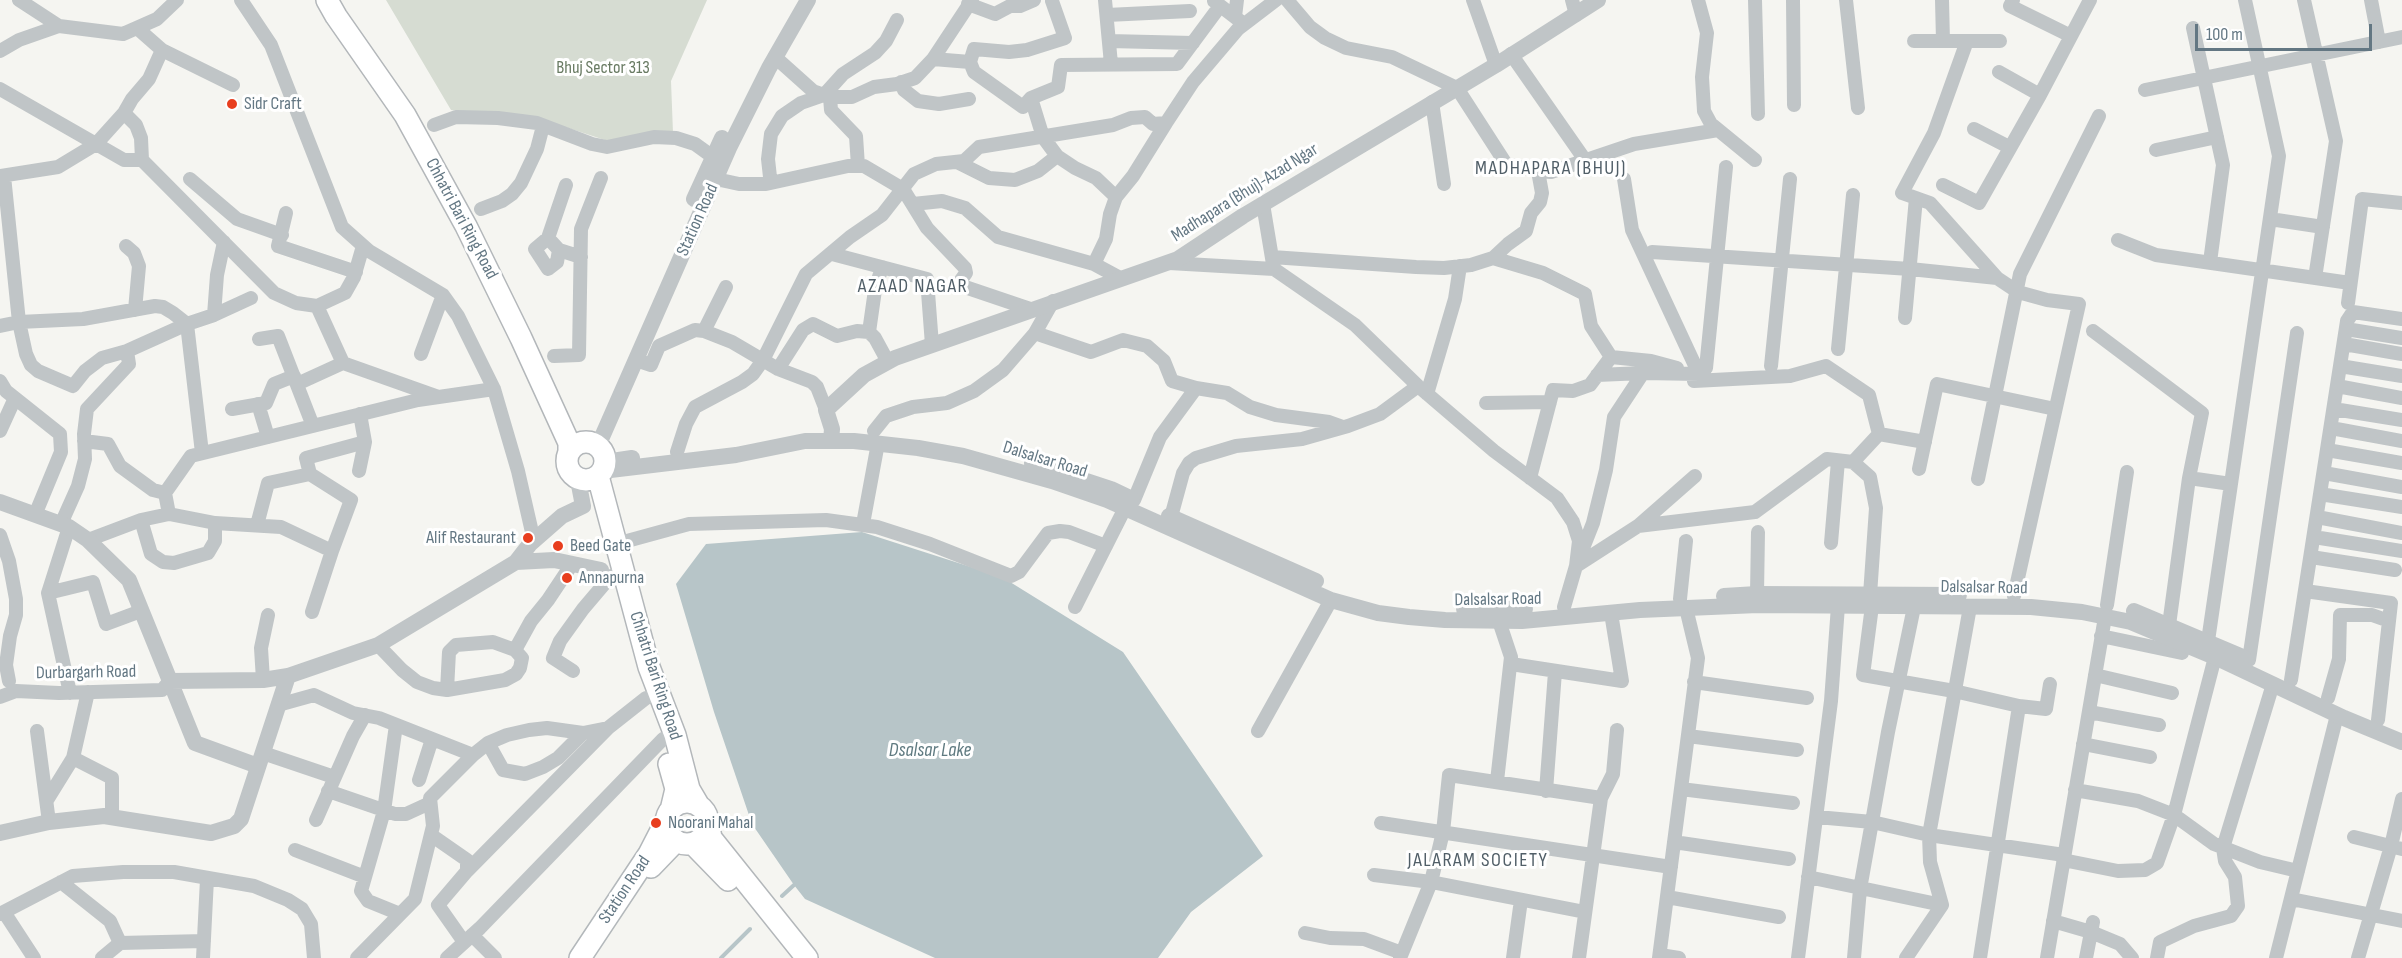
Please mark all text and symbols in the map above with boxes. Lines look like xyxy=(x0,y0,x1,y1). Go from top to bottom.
scale bar xyxy=(2198,12,2375,50)
text: 100 m xyxy=(2206,24,2243,45)
park label: Bhuj Sector 313 xyxy=(556,57,650,79)
place label: Sidr Craft xyxy=(244,93,302,115)
marker: Sidr Craft xyxy=(225,97,239,111)
street label: Madhapara (Bhuj)-Azad Ngar xyxy=(1168,139,1322,247)
street label: Chhatri Bari Ring Road xyxy=(420,155,502,283)
district label: MADHAPARA (BHUJ) xyxy=(1475,157,1627,181)
street label: Station Road xyxy=(672,180,724,260)
district label: AZAAD NAGAR xyxy=(858,275,968,299)
street label: Dalsalsar Road xyxy=(1000,437,1090,483)
place label: Alif Restaurant xyxy=(426,527,516,549)
marker: Alif Restaurant xyxy=(521,531,535,545)
place label: Beed Gate xyxy=(570,535,631,557)
marker: Beed Gate xyxy=(551,539,565,553)
place label: Annapurna xyxy=(579,567,644,589)
marker: Annapurna xyxy=(560,571,574,585)
street label: Dalsalsar Road xyxy=(1940,576,2028,600)
street label: Dalsalsar Road xyxy=(1454,588,1542,612)
street label: Chhatri Bari Ring Road xyxy=(624,609,686,743)
street label: Durbargarh Road xyxy=(36,661,136,685)
water label: Dsalsar Lake xyxy=(889,739,971,763)
place label: Noorani Mahal xyxy=(668,812,753,834)
marker: Noorani Mahal xyxy=(649,816,663,830)
district label: JALARAM SOCIETY xyxy=(1408,849,1548,873)
street label: Station Road xyxy=(595,852,655,928)

